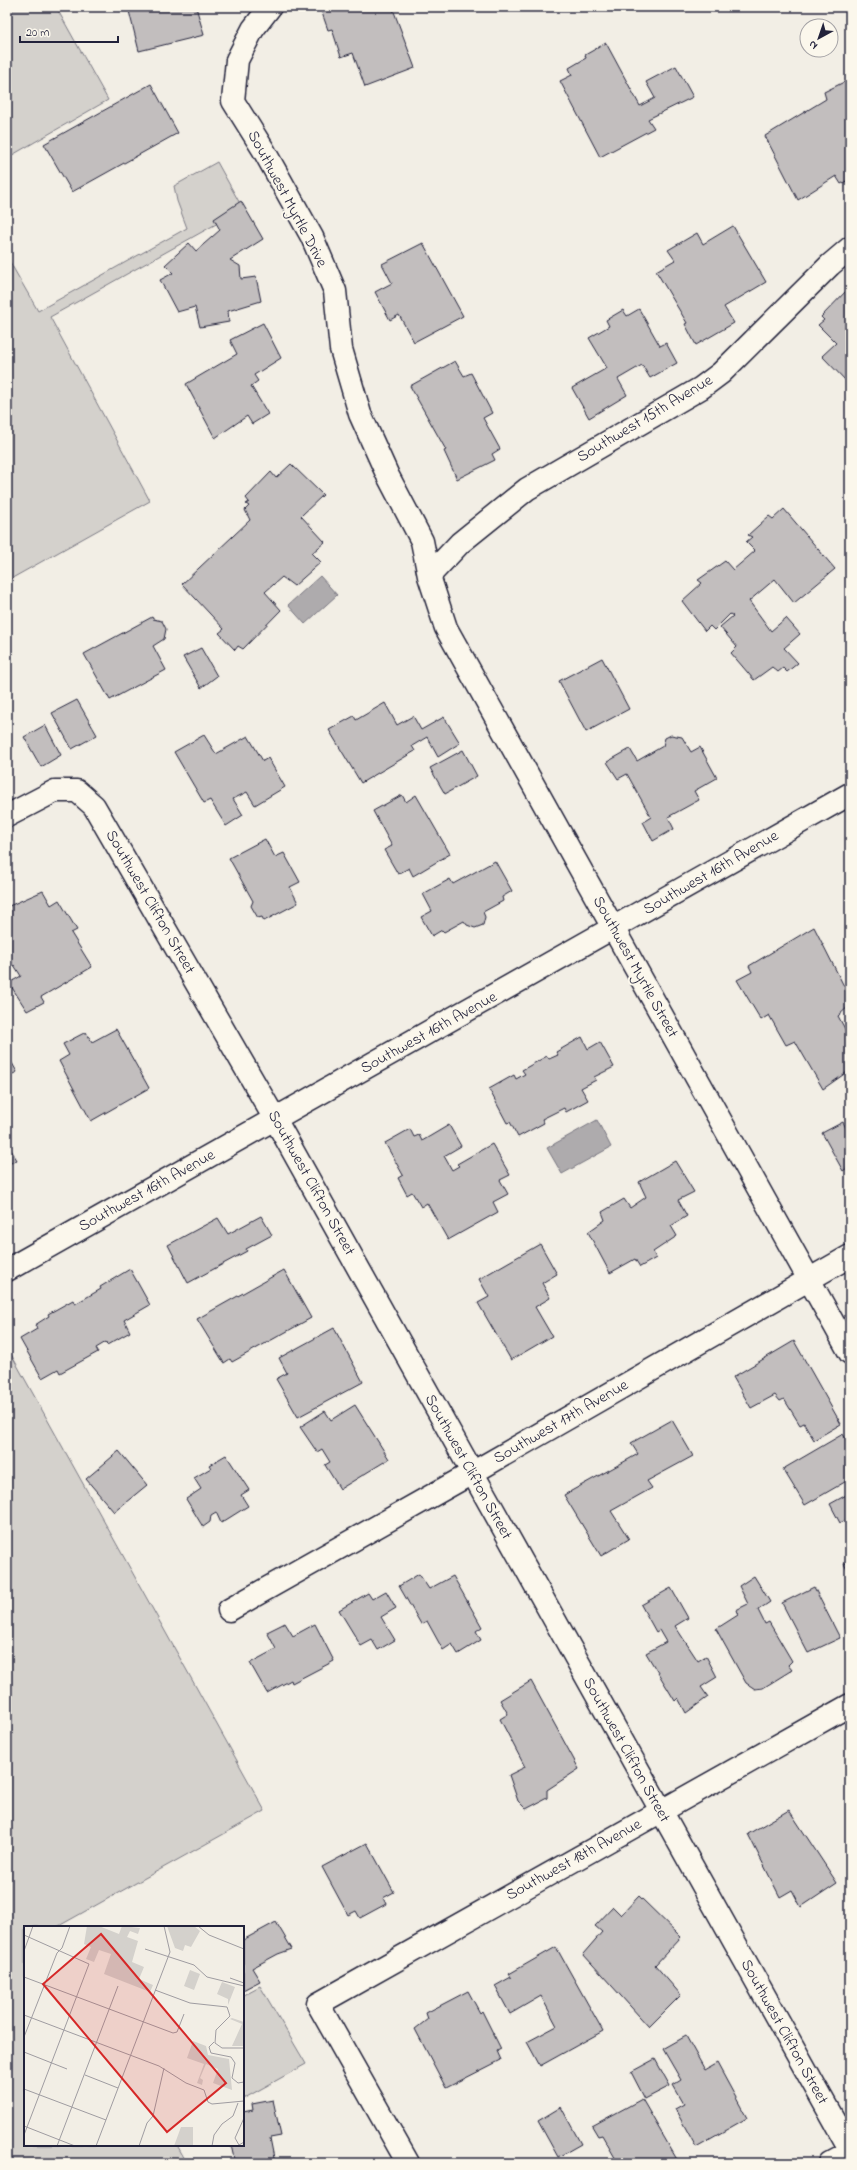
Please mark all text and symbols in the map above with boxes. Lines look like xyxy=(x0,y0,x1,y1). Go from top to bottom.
scale bar xyxy=(20,18,118,44)
north arrow xyxy=(799,18,839,58)
text: 20 m xyxy=(26,24,49,42)
text: N xyxy=(805,36,821,53)
street label: Southwest Myrtle Drive xyxy=(241,126,334,272)
street label: Southwest 15th Avenue xyxy=(572,368,718,469)
street label: Southwest 16th Avenue xyxy=(639,824,784,922)
street label: Southwest Clifton Street xyxy=(99,825,201,979)
street label: Southwest Myrtle Street xyxy=(586,892,684,1043)
street label: Southwest 16th Avenue xyxy=(356,985,502,1081)
street label: Southwest Clifton Street xyxy=(261,1106,361,1261)
street label: Southwest 16th Avenue xyxy=(74,1143,220,1239)
street label: Southwest 17th Avenue xyxy=(489,1373,634,1470)
street label: Southwest Clifton Street xyxy=(418,1390,518,1545)
street label: Southwest Clifton Street xyxy=(576,1673,676,1828)
street label: Southwest 18th Avenue xyxy=(502,1812,647,1907)
inset map xyxy=(24,1926,244,2146)
street label: Southwest Clifton Street xyxy=(734,1955,834,2110)

